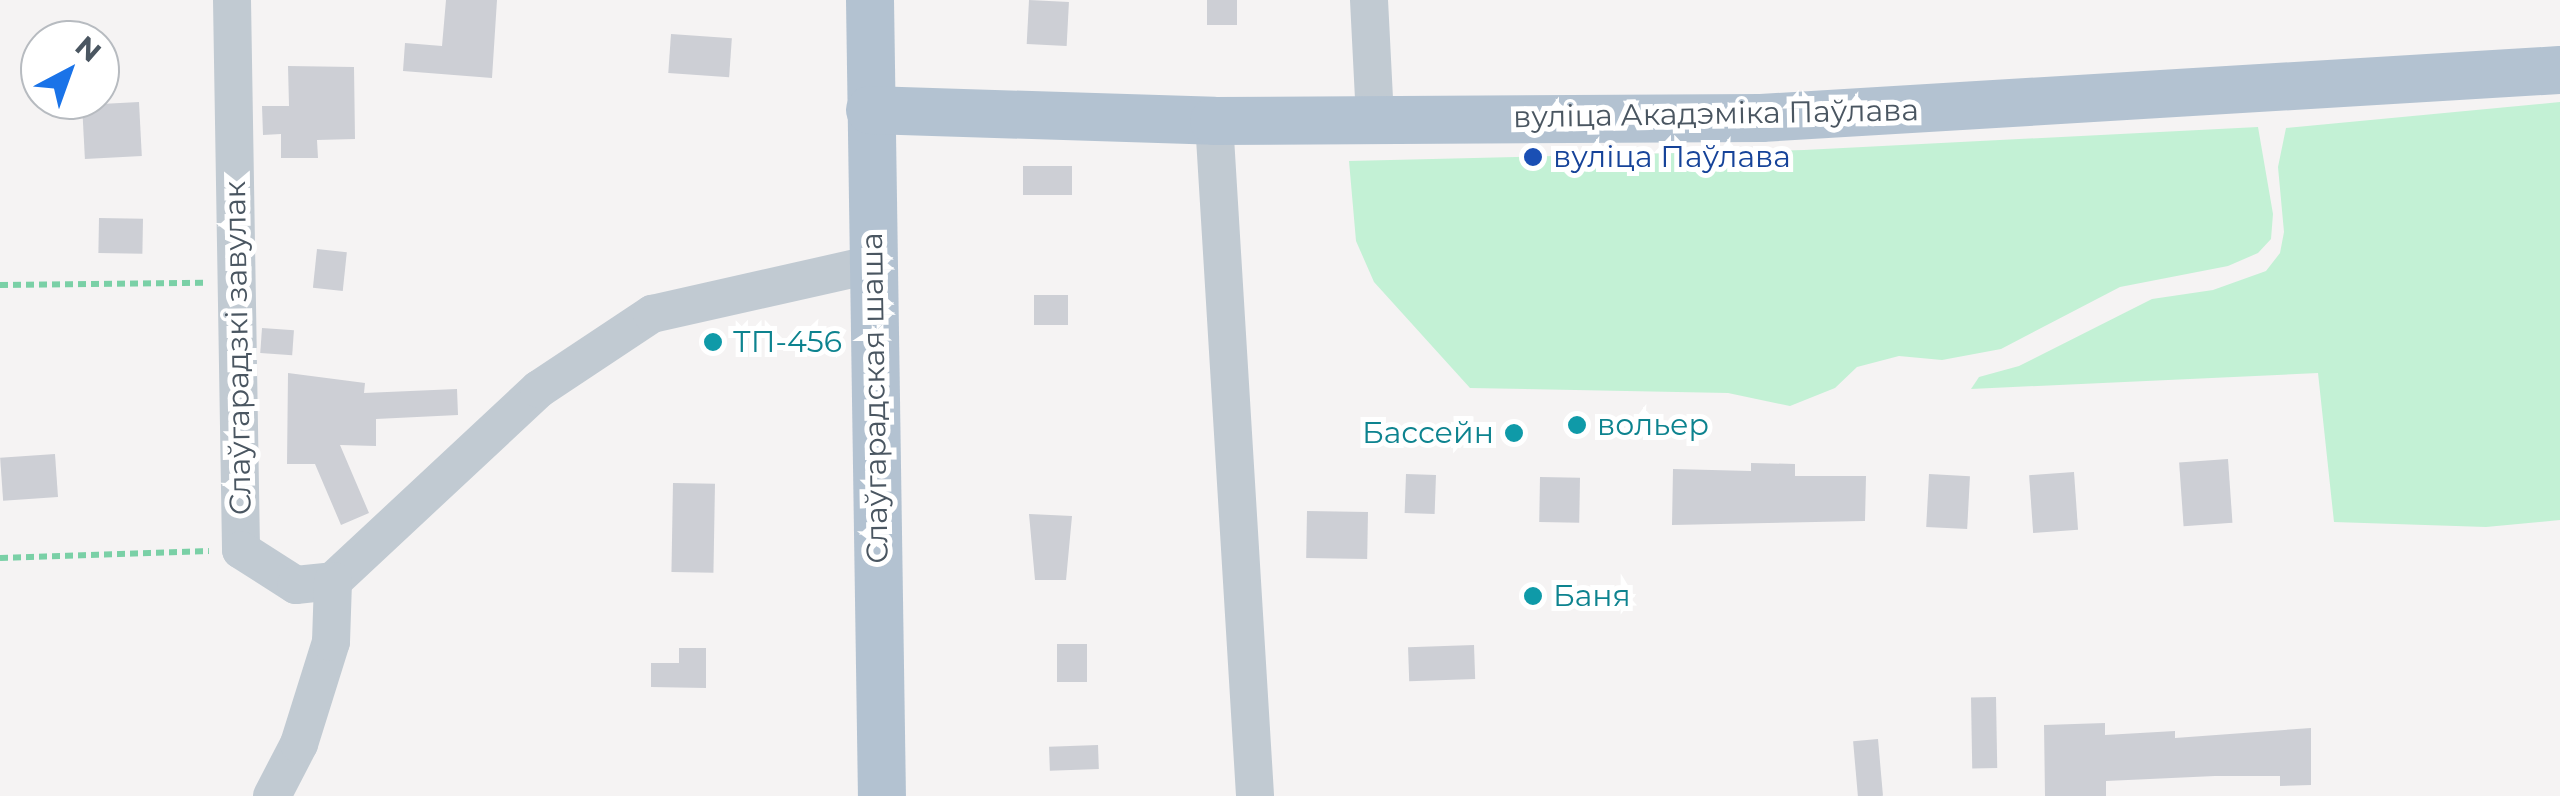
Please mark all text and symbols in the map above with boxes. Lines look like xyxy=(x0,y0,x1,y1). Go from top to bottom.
north arrow xyxy=(20,20,120,120)
text: N xyxy=(69,29,108,69)
street label: вуліца Акадэміка Паўлава xyxy=(1513,92,1919,136)
place label: вуліца Паўлава xyxy=(1553,139,1791,175)
marker: вуліца Паўлава xyxy=(1522,146,1544,168)
street label: Слаўгарадзкі завулак xyxy=(217,181,259,515)
street label: Слаўгарадская шаша xyxy=(854,232,896,564)
place label: ТП-456 xyxy=(733,324,842,360)
marker: ТП-456 xyxy=(702,331,724,353)
place label: вольер xyxy=(1597,407,1709,443)
marker: вольер xyxy=(1566,414,1588,436)
place label: Бассейн xyxy=(1362,415,1494,451)
marker: Бассейн xyxy=(1503,422,1525,444)
place label: Баня xyxy=(1553,578,1631,614)
marker: Баня xyxy=(1522,585,1544,607)

